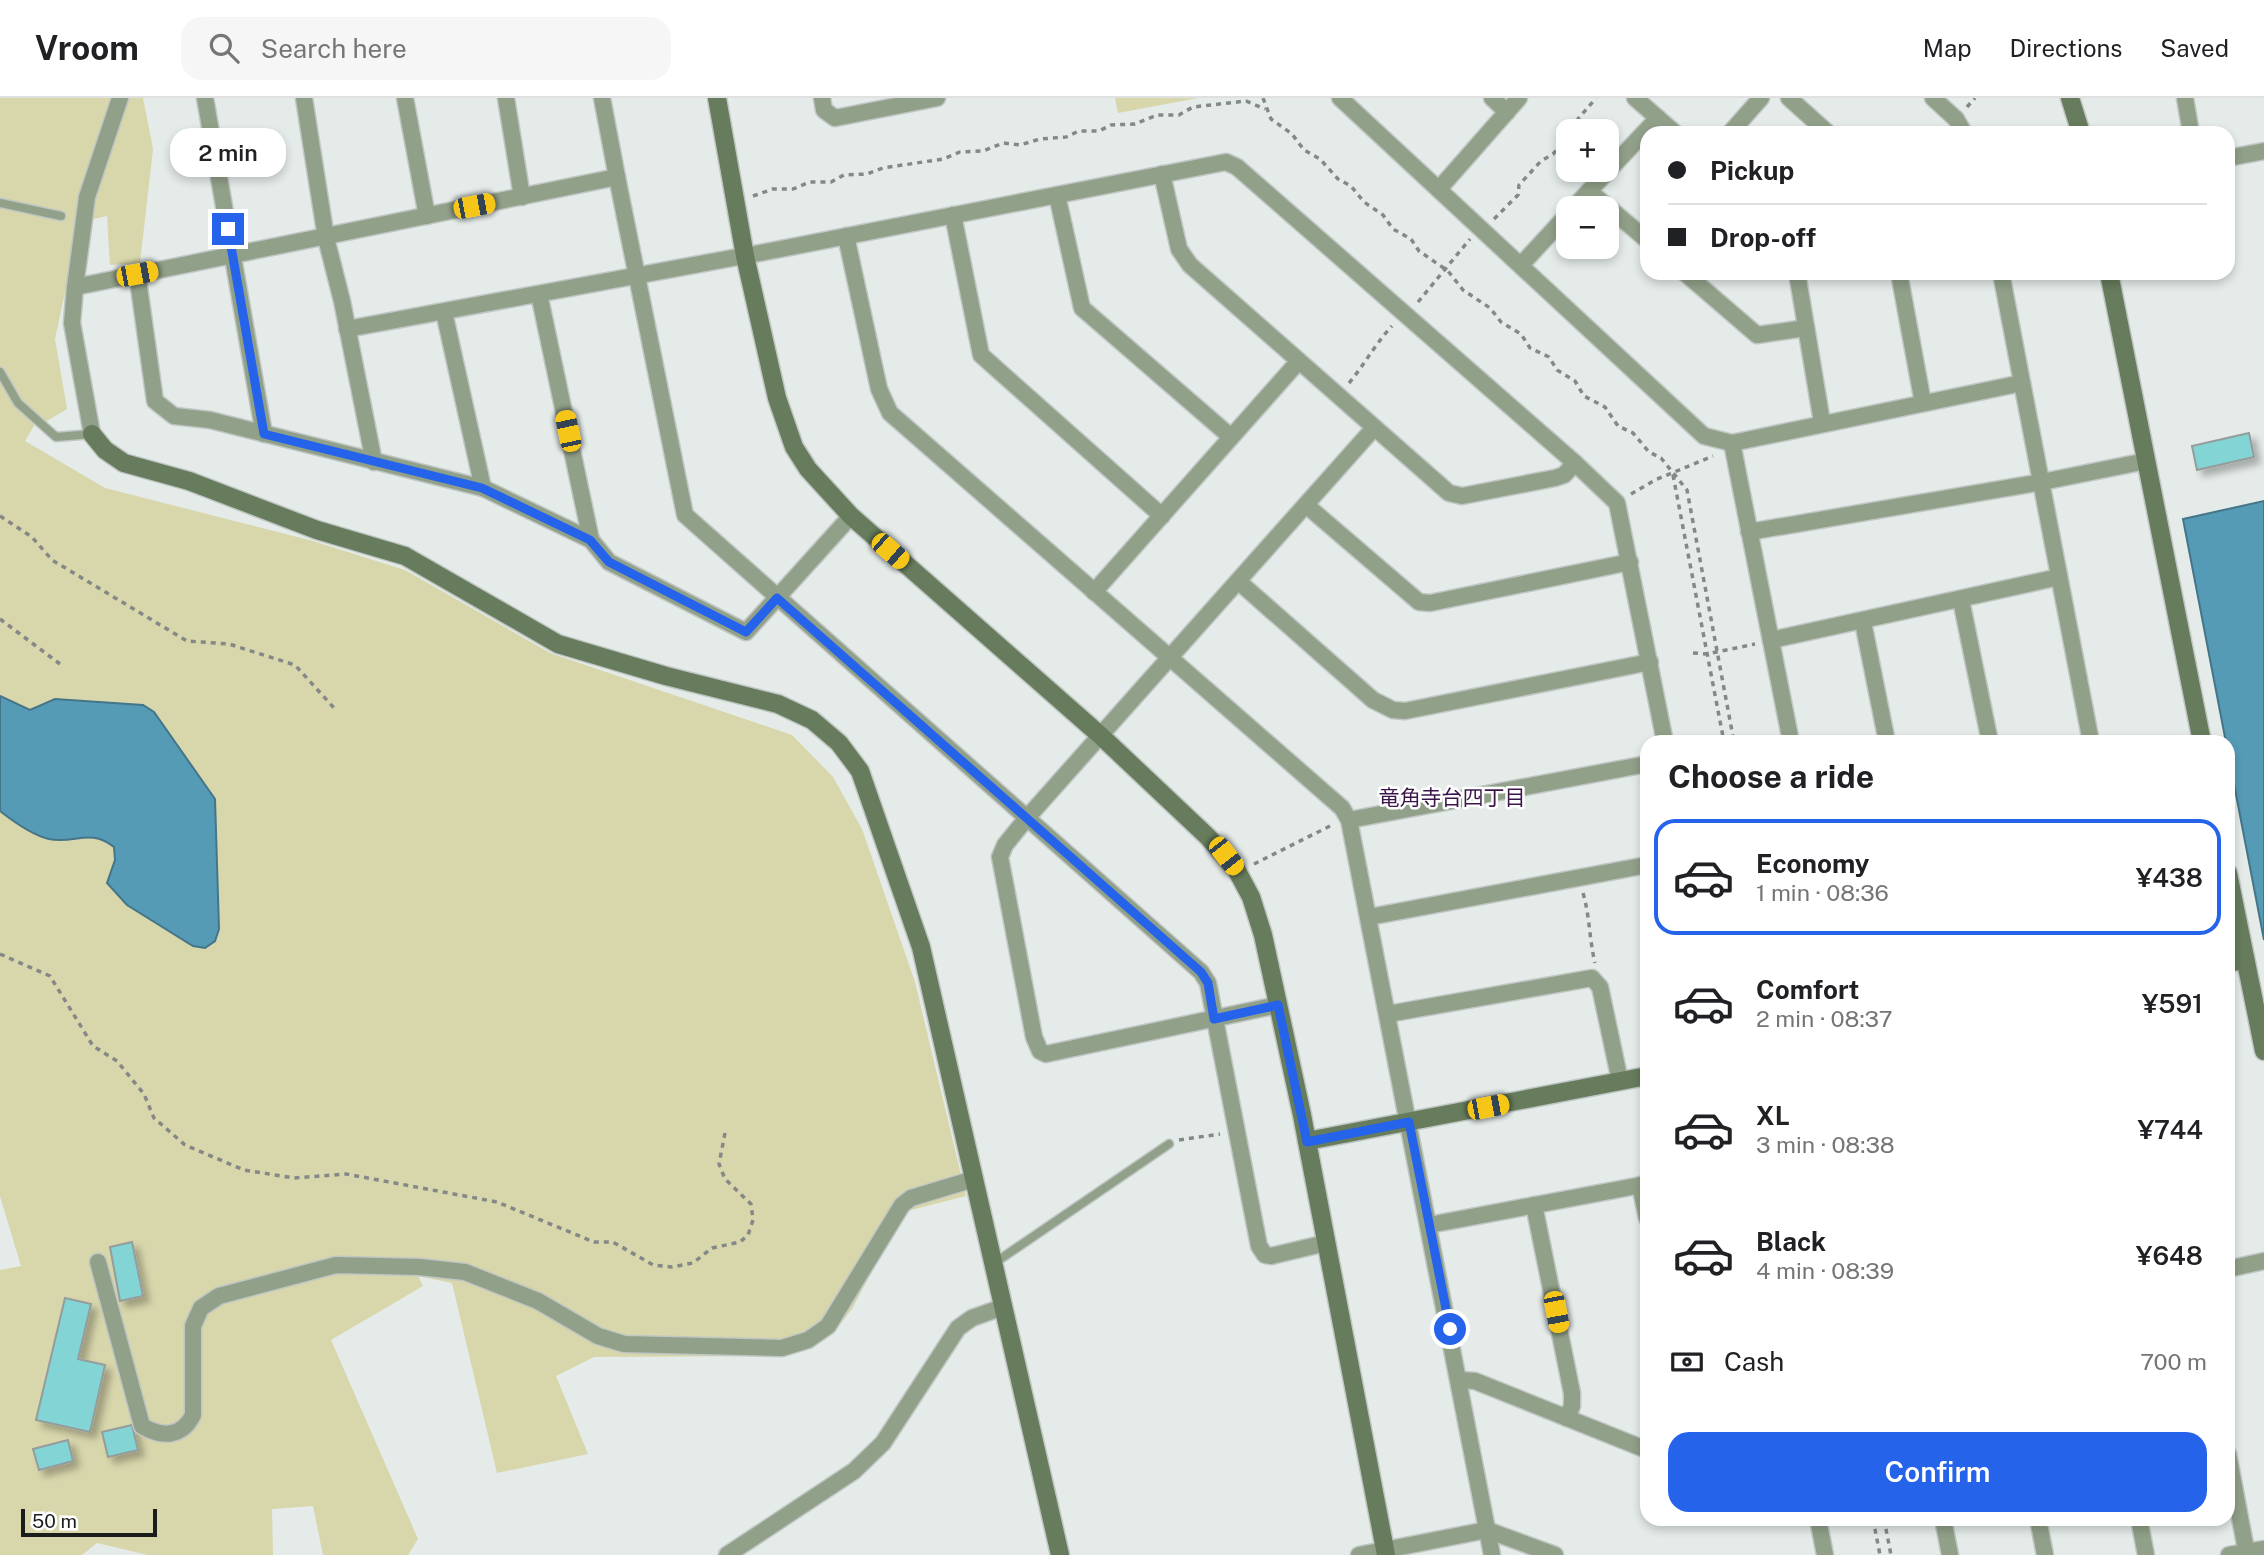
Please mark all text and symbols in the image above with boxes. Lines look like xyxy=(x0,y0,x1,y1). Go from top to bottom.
search box xyxy=(181,17,671,80)
text: Vroom xyxy=(35,29,139,67)
icon: search xyxy=(205,29,243,67)
text: Search here xyxy=(261,33,407,64)
text: Map xyxy=(1923,34,1972,62)
text: Directions xyxy=(2010,34,2122,62)
text: Saved xyxy=(2160,34,2229,62)
map controls xyxy=(1556,119,1619,259)
button: + xyxy=(1556,119,1619,182)
callout: 2 min xyxy=(170,128,286,176)
text: 2 min xyxy=(198,139,258,166)
text: Pickup xyxy=(1710,155,1794,186)
car xyxy=(452,192,497,220)
button: − xyxy=(1556,196,1619,259)
route end xyxy=(212,213,244,245)
text: Drop-off xyxy=(1710,222,1816,253)
car xyxy=(115,260,160,288)
car xyxy=(554,408,583,454)
car xyxy=(868,529,913,573)
text: Choose a ride xyxy=(1668,758,1874,795)
district label: 竜角寺台四丁目 xyxy=(1379,785,1526,810)
car xyxy=(1205,833,1248,879)
icon: car xyxy=(1672,846,1735,909)
text: Economy xyxy=(1756,848,1869,879)
text: ¥438 xyxy=(2136,862,2203,893)
text: 1 min · 08:36 xyxy=(1756,879,1889,906)
icon: car xyxy=(1672,972,1735,1035)
text: Comfort xyxy=(1756,974,1859,1005)
text: ¥591 xyxy=(2142,988,2203,1019)
text: 2 min · 08:37 xyxy=(1756,1005,1893,1032)
car xyxy=(1466,1093,1511,1121)
icon: car xyxy=(1672,1098,1735,1161)
text: XL xyxy=(1756,1100,1790,1131)
text: ¥744 xyxy=(2137,1114,2203,1145)
text: 3 min · 08:38 xyxy=(1756,1131,1895,1158)
icon: car xyxy=(1672,1224,1735,1287)
text: Black xyxy=(1756,1226,1826,1257)
text: ¥648 xyxy=(2136,1240,2203,1271)
text: 4 min · 08:39 xyxy=(1756,1257,1894,1284)
car xyxy=(1542,1289,1571,1335)
route start xyxy=(1434,1313,1466,1345)
icon: cash xyxy=(1668,1343,1706,1381)
text: Cash xyxy=(1724,1346,1784,1377)
text: 700 m xyxy=(2140,1348,2207,1375)
button: Confirm xyxy=(1668,1432,2207,1512)
scale bar xyxy=(21,1506,158,1538)
text: 50 m xyxy=(32,1510,77,1532)

